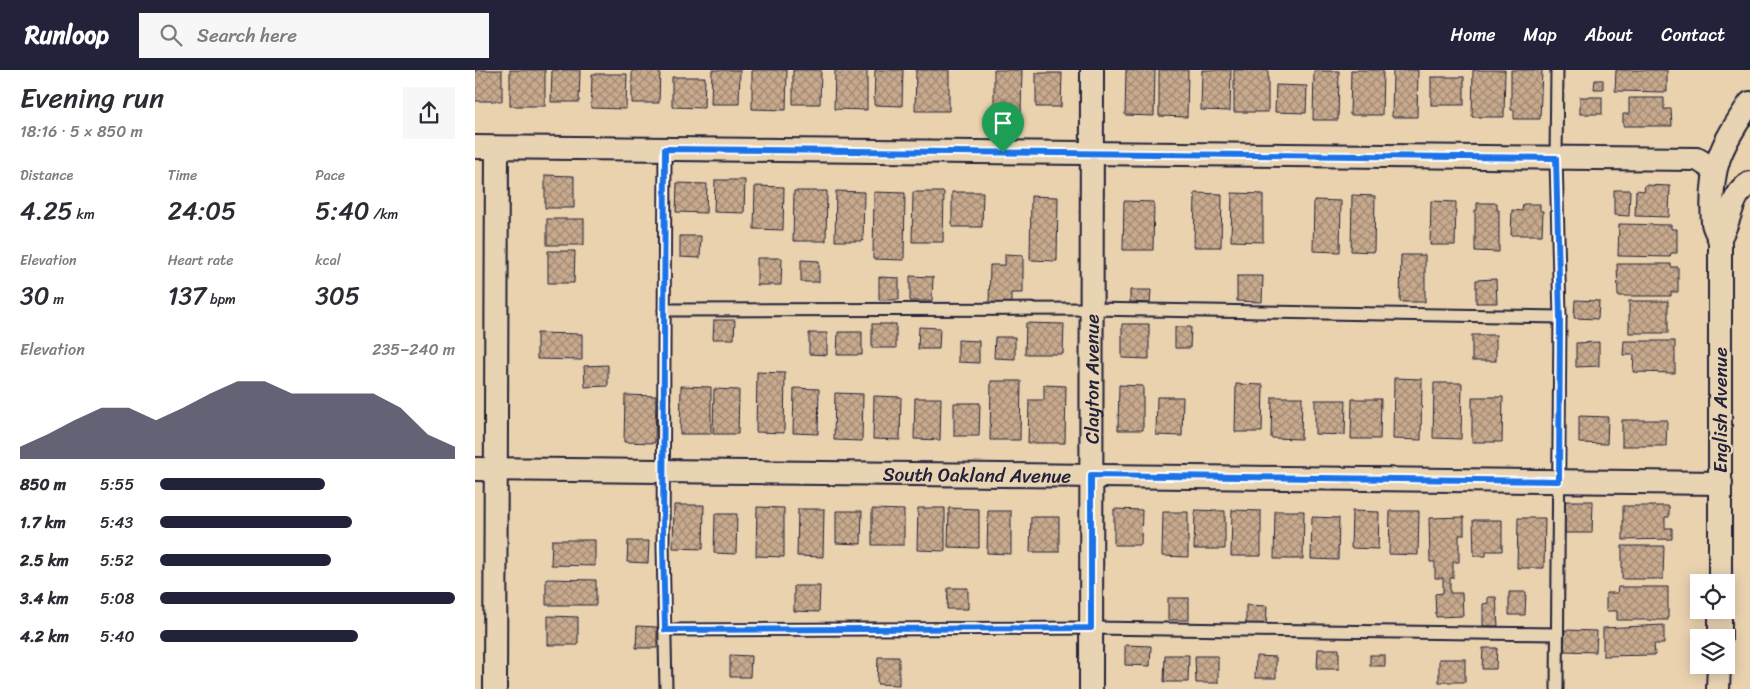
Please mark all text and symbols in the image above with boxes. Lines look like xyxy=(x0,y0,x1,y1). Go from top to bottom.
search box xyxy=(139,13,489,58)
text: Runloop xyxy=(25,14,109,56)
text: Search here xyxy=(197,19,297,52)
text: Home xyxy=(1451,19,1496,51)
text: Map xyxy=(1524,19,1557,51)
text: About xyxy=(1585,19,1633,51)
text: Contact xyxy=(1661,19,1725,51)
icon: search xyxy=(157,21,185,49)
text: Evening run xyxy=(20,73,164,122)
button: share xyxy=(403,87,455,139)
pin xyxy=(982,102,1024,153)
icon: arrive xyxy=(989,109,1017,137)
text: 18:16 · 5 × 850 m xyxy=(20,117,143,146)
text: Distance xyxy=(20,163,73,188)
text: Time xyxy=(168,163,197,188)
text: Pace xyxy=(315,163,345,188)
text: 4.25 xyxy=(20,188,73,233)
text: 24:05 xyxy=(168,188,236,233)
text: 5:40 xyxy=(315,188,370,233)
text: km xyxy=(73,202,95,227)
text: /km xyxy=(370,202,398,227)
text: Elevation xyxy=(20,248,77,273)
text: Heart rate xyxy=(168,248,233,273)
text: kcal xyxy=(315,248,341,273)
text: 30 xyxy=(20,273,50,318)
text: 137 xyxy=(168,273,206,318)
text: 305 xyxy=(315,273,360,318)
text: m xyxy=(50,287,64,312)
text: bpm xyxy=(206,287,236,312)
street label: Clayton Avenue xyxy=(1075,314,1108,444)
text: Elevation xyxy=(20,335,85,364)
text: 235–240 m xyxy=(372,335,455,364)
street label: English Avenue xyxy=(1704,347,1737,473)
street label: South Oakland Avenue xyxy=(883,457,1072,492)
text: 850 m xyxy=(20,470,66,499)
text: 5:55 xyxy=(100,470,134,499)
text: 1.7 km xyxy=(20,508,66,537)
text: 5:43 xyxy=(100,508,133,537)
text: 2.5 km xyxy=(20,546,69,575)
text: 5:52 xyxy=(100,546,134,575)
map controls xyxy=(1690,574,1735,674)
button: locate xyxy=(1690,574,1735,619)
text: 3.4 km xyxy=(20,584,69,613)
text: 5:08 xyxy=(100,584,134,613)
text: 4.2 km xyxy=(20,622,69,651)
text: 5:40 xyxy=(100,622,135,651)
button: layers xyxy=(1690,629,1735,674)

